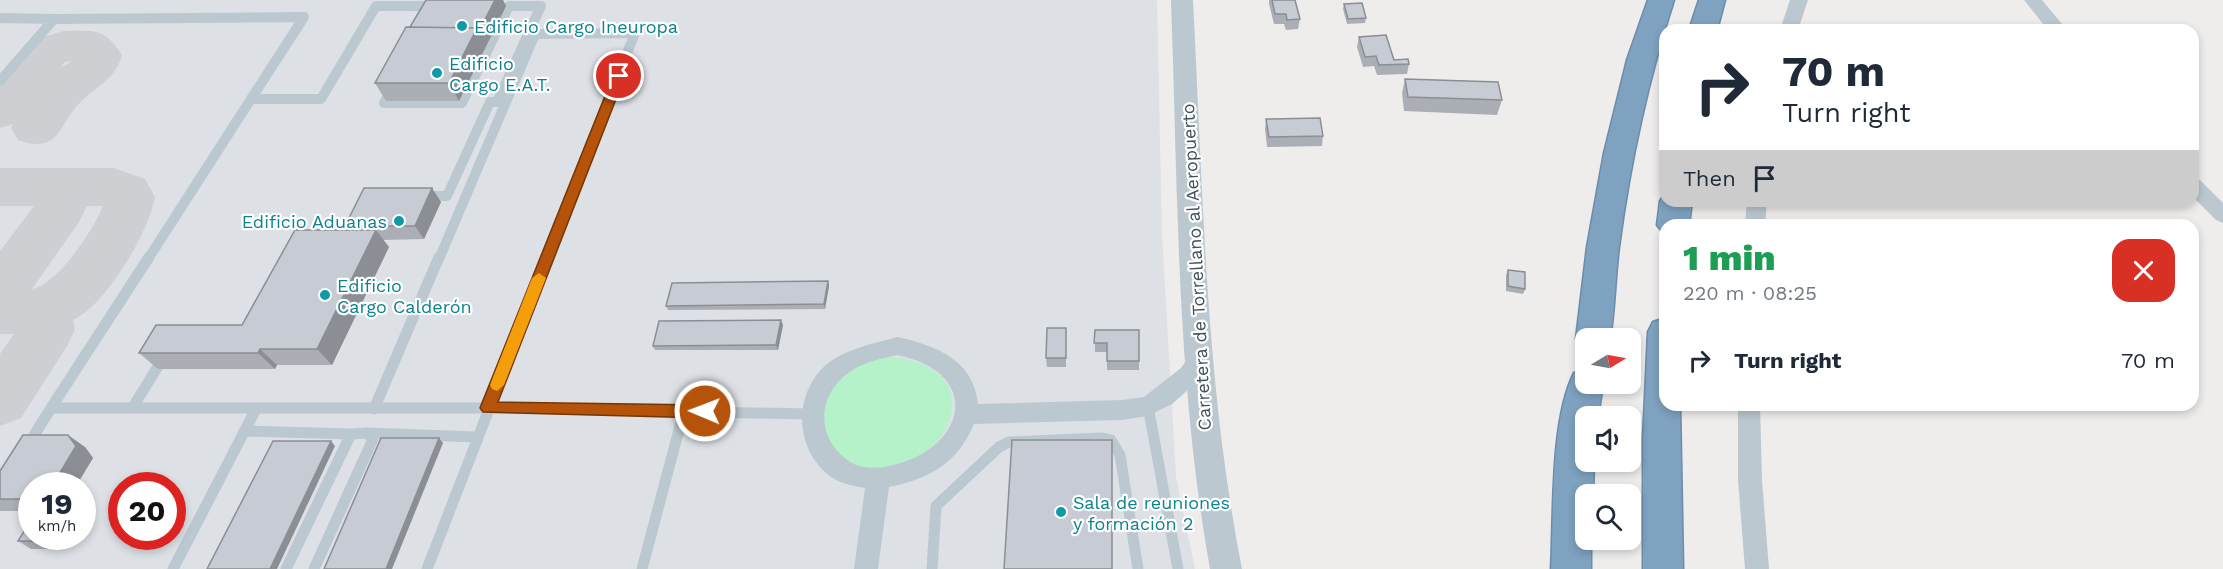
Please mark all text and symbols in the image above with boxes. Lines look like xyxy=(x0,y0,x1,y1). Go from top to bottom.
place label: Edificio Cargo Ineuropa xyxy=(474,16,678,37)
marker: Edificio Cargo Ineuropa xyxy=(455,19,469,33)
text: 70 m xyxy=(1782,47,1885,96)
icon: right xyxy=(1683,48,1761,126)
pin xyxy=(593,50,644,101)
place label: Edificio Cargo E.A.T. xyxy=(449,53,551,95)
icon: arrive xyxy=(602,59,635,92)
marker: Edificio Cargo E.A.T. xyxy=(430,66,444,80)
text: Turn right xyxy=(1782,97,1911,129)
street label: Carretera de Torrellano al Aeropuerto xyxy=(1177,103,1215,431)
icon: arrive xyxy=(1748,162,1781,195)
text: Then xyxy=(1683,166,1736,191)
place label: Edificio Aduanas xyxy=(242,211,387,232)
marker: Edificio Aduanas xyxy=(392,214,406,228)
text: 1 min xyxy=(1683,237,1776,279)
button: close xyxy=(2112,239,2175,302)
place label: Edificio Cargo Calderón xyxy=(337,275,472,317)
text: 220 m · 08:25 xyxy=(1683,281,1817,305)
marker: Edificio Cargo Calderón xyxy=(318,288,332,302)
north arrow xyxy=(1575,328,1641,394)
map controls xyxy=(1575,328,1641,550)
icon: right xyxy=(1683,344,1716,377)
text: Turn right xyxy=(1734,348,1841,373)
text: 70 m xyxy=(2121,348,2175,373)
position arrow xyxy=(673,379,737,443)
button: sound xyxy=(1575,406,1641,472)
speed limit sign: 20 xyxy=(108,472,186,550)
button: search xyxy=(1575,484,1641,550)
text: 19 xyxy=(41,486,73,521)
place label: Sala de reuniones y formación 2 xyxy=(1073,492,1230,534)
marker: Sala de reuniones y formación 2 xyxy=(1054,505,1068,519)
text: km/h xyxy=(38,517,76,535)

